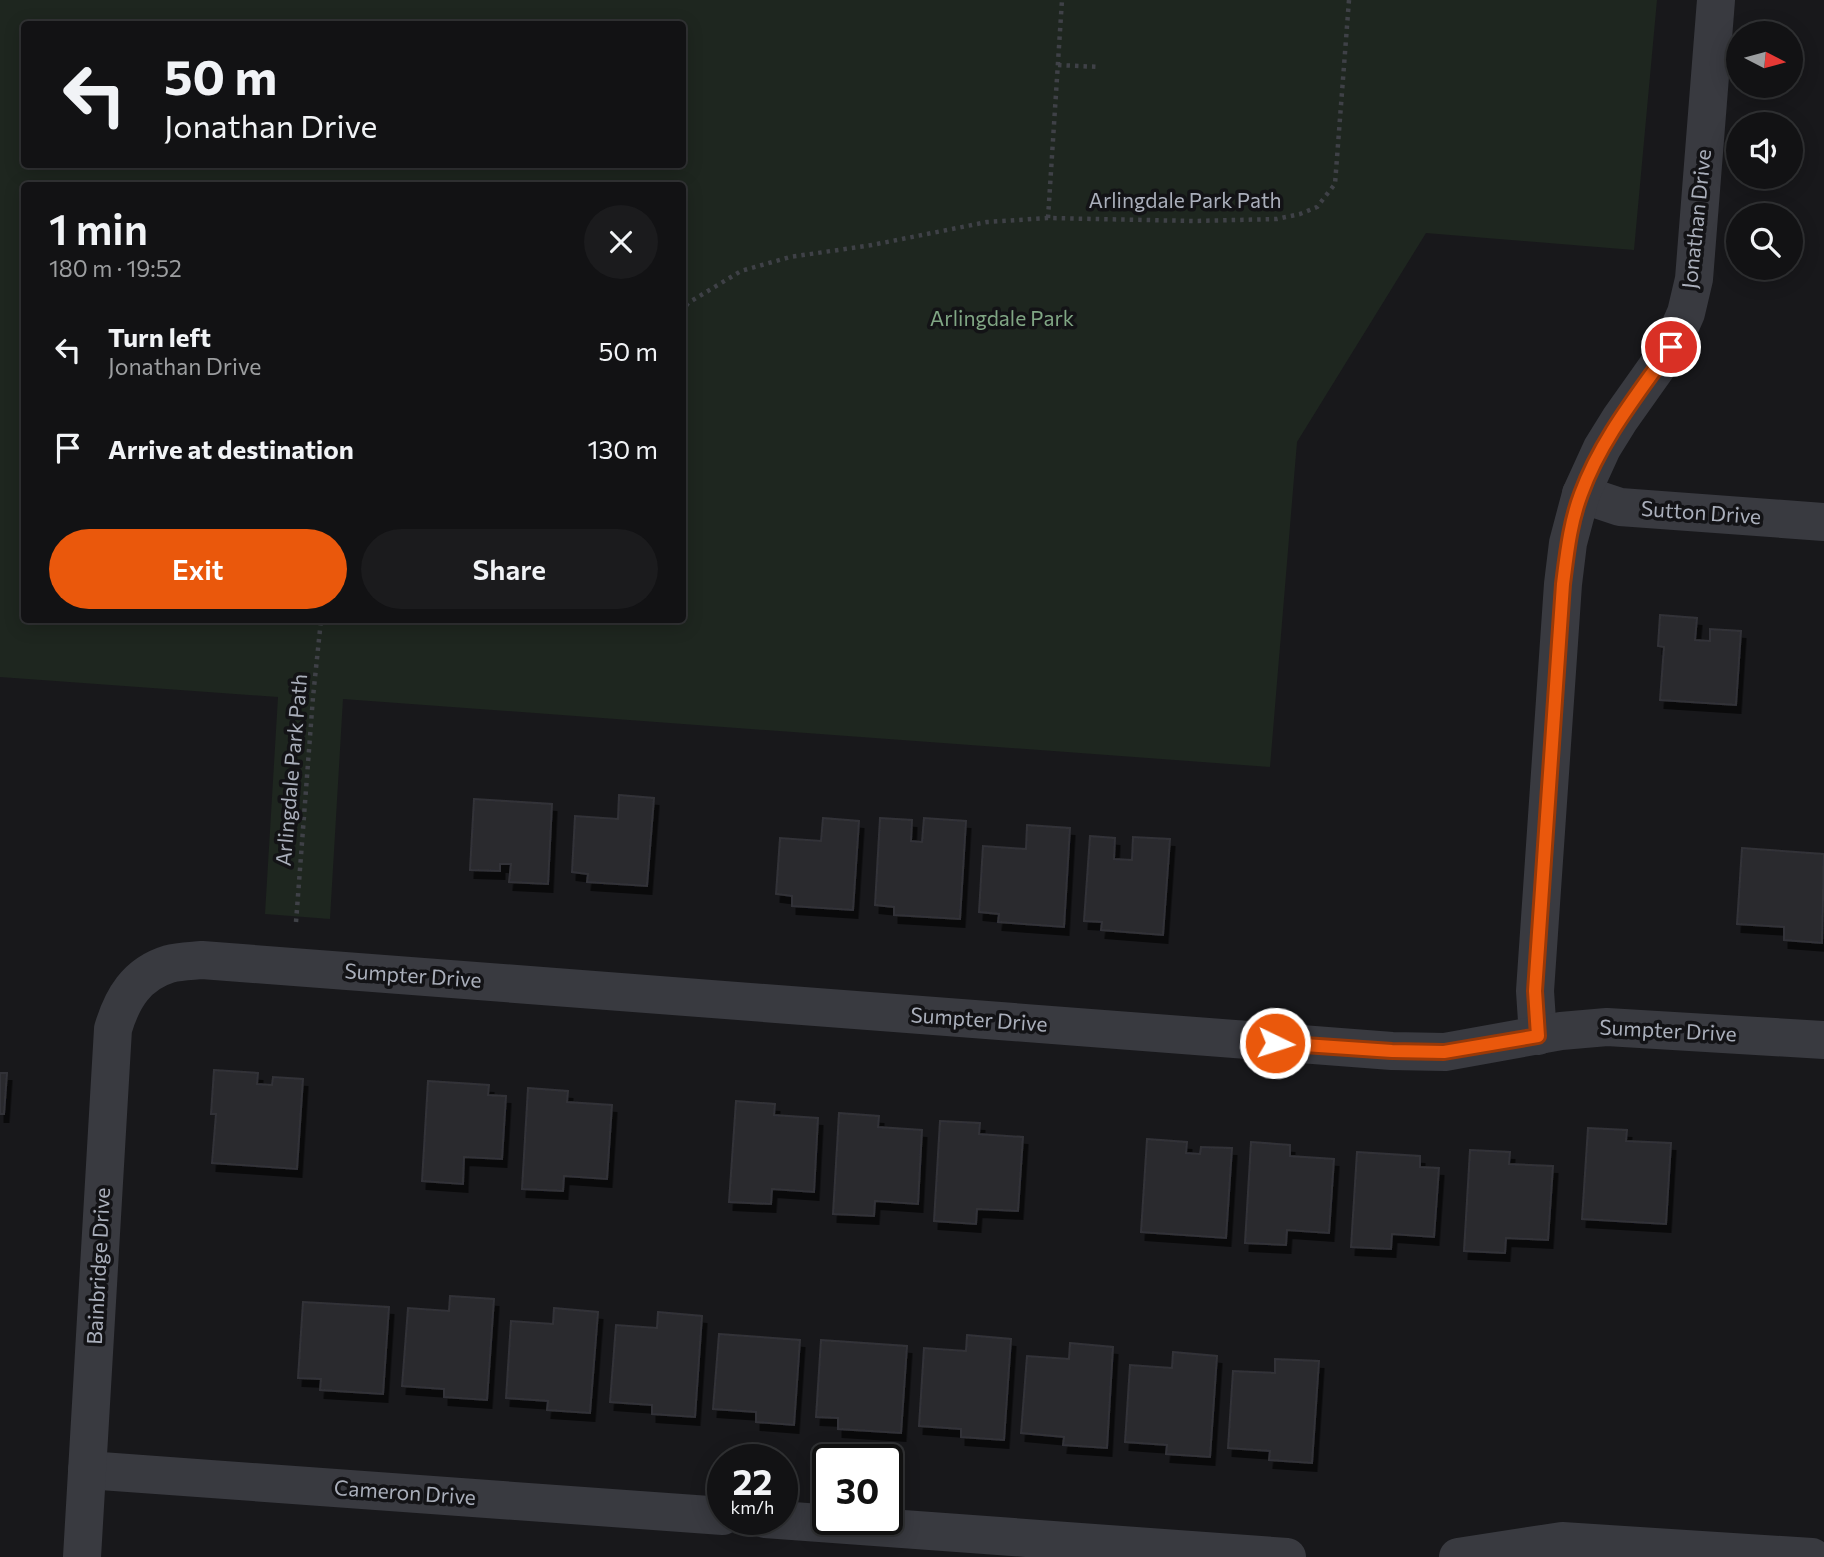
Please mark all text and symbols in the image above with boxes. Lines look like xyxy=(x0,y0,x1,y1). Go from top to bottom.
north arrow xyxy=(1726,21,1802,98)
map controls xyxy=(1726,21,1803,280)
text: 50 m xyxy=(164,45,277,105)
icon: left xyxy=(49,49,140,140)
text: Jonathan Drive xyxy=(164,105,377,145)
button: sound xyxy=(1726,112,1803,189)
street label: Jonathan Drive xyxy=(1676,148,1715,290)
street label: Arlingdale Park Path xyxy=(1088,187,1282,212)
text: 1 min xyxy=(49,202,148,254)
button: search xyxy=(1726,203,1803,280)
button: close xyxy=(584,205,658,279)
text: 180 m · 19:52 xyxy=(49,254,182,282)
park label: Arlingdale Park xyxy=(930,305,1074,330)
pin xyxy=(1641,317,1701,377)
text: Turn left xyxy=(108,321,211,352)
icon: arrive xyxy=(1652,328,1690,366)
icon: left xyxy=(49,331,87,369)
text: 50 m xyxy=(598,335,658,366)
text: Jonathan Drive xyxy=(108,352,261,380)
icon: arrive xyxy=(49,429,87,467)
text: Arrive at destination xyxy=(108,433,354,464)
text: 130 m xyxy=(587,433,658,464)
street label: Sutton Drive xyxy=(1640,495,1762,528)
button: Exit xyxy=(49,529,347,609)
button: Share xyxy=(361,529,658,609)
street label: Arlingdale Park Path xyxy=(270,673,311,867)
street label: Sumpter Drive xyxy=(344,957,482,992)
street label: Sumpter Drive xyxy=(910,1001,1048,1036)
position arrow xyxy=(1238,1006,1312,1080)
street label: Sumpter Drive xyxy=(1599,1013,1737,1046)
street label: Bainbridge Drive xyxy=(81,1187,114,1345)
speed limit sign: 30 xyxy=(812,1444,903,1535)
text: 22 xyxy=(733,1459,772,1502)
street label: Cameron Drive xyxy=(333,1474,477,1509)
text: km/h xyxy=(731,1496,774,1518)

